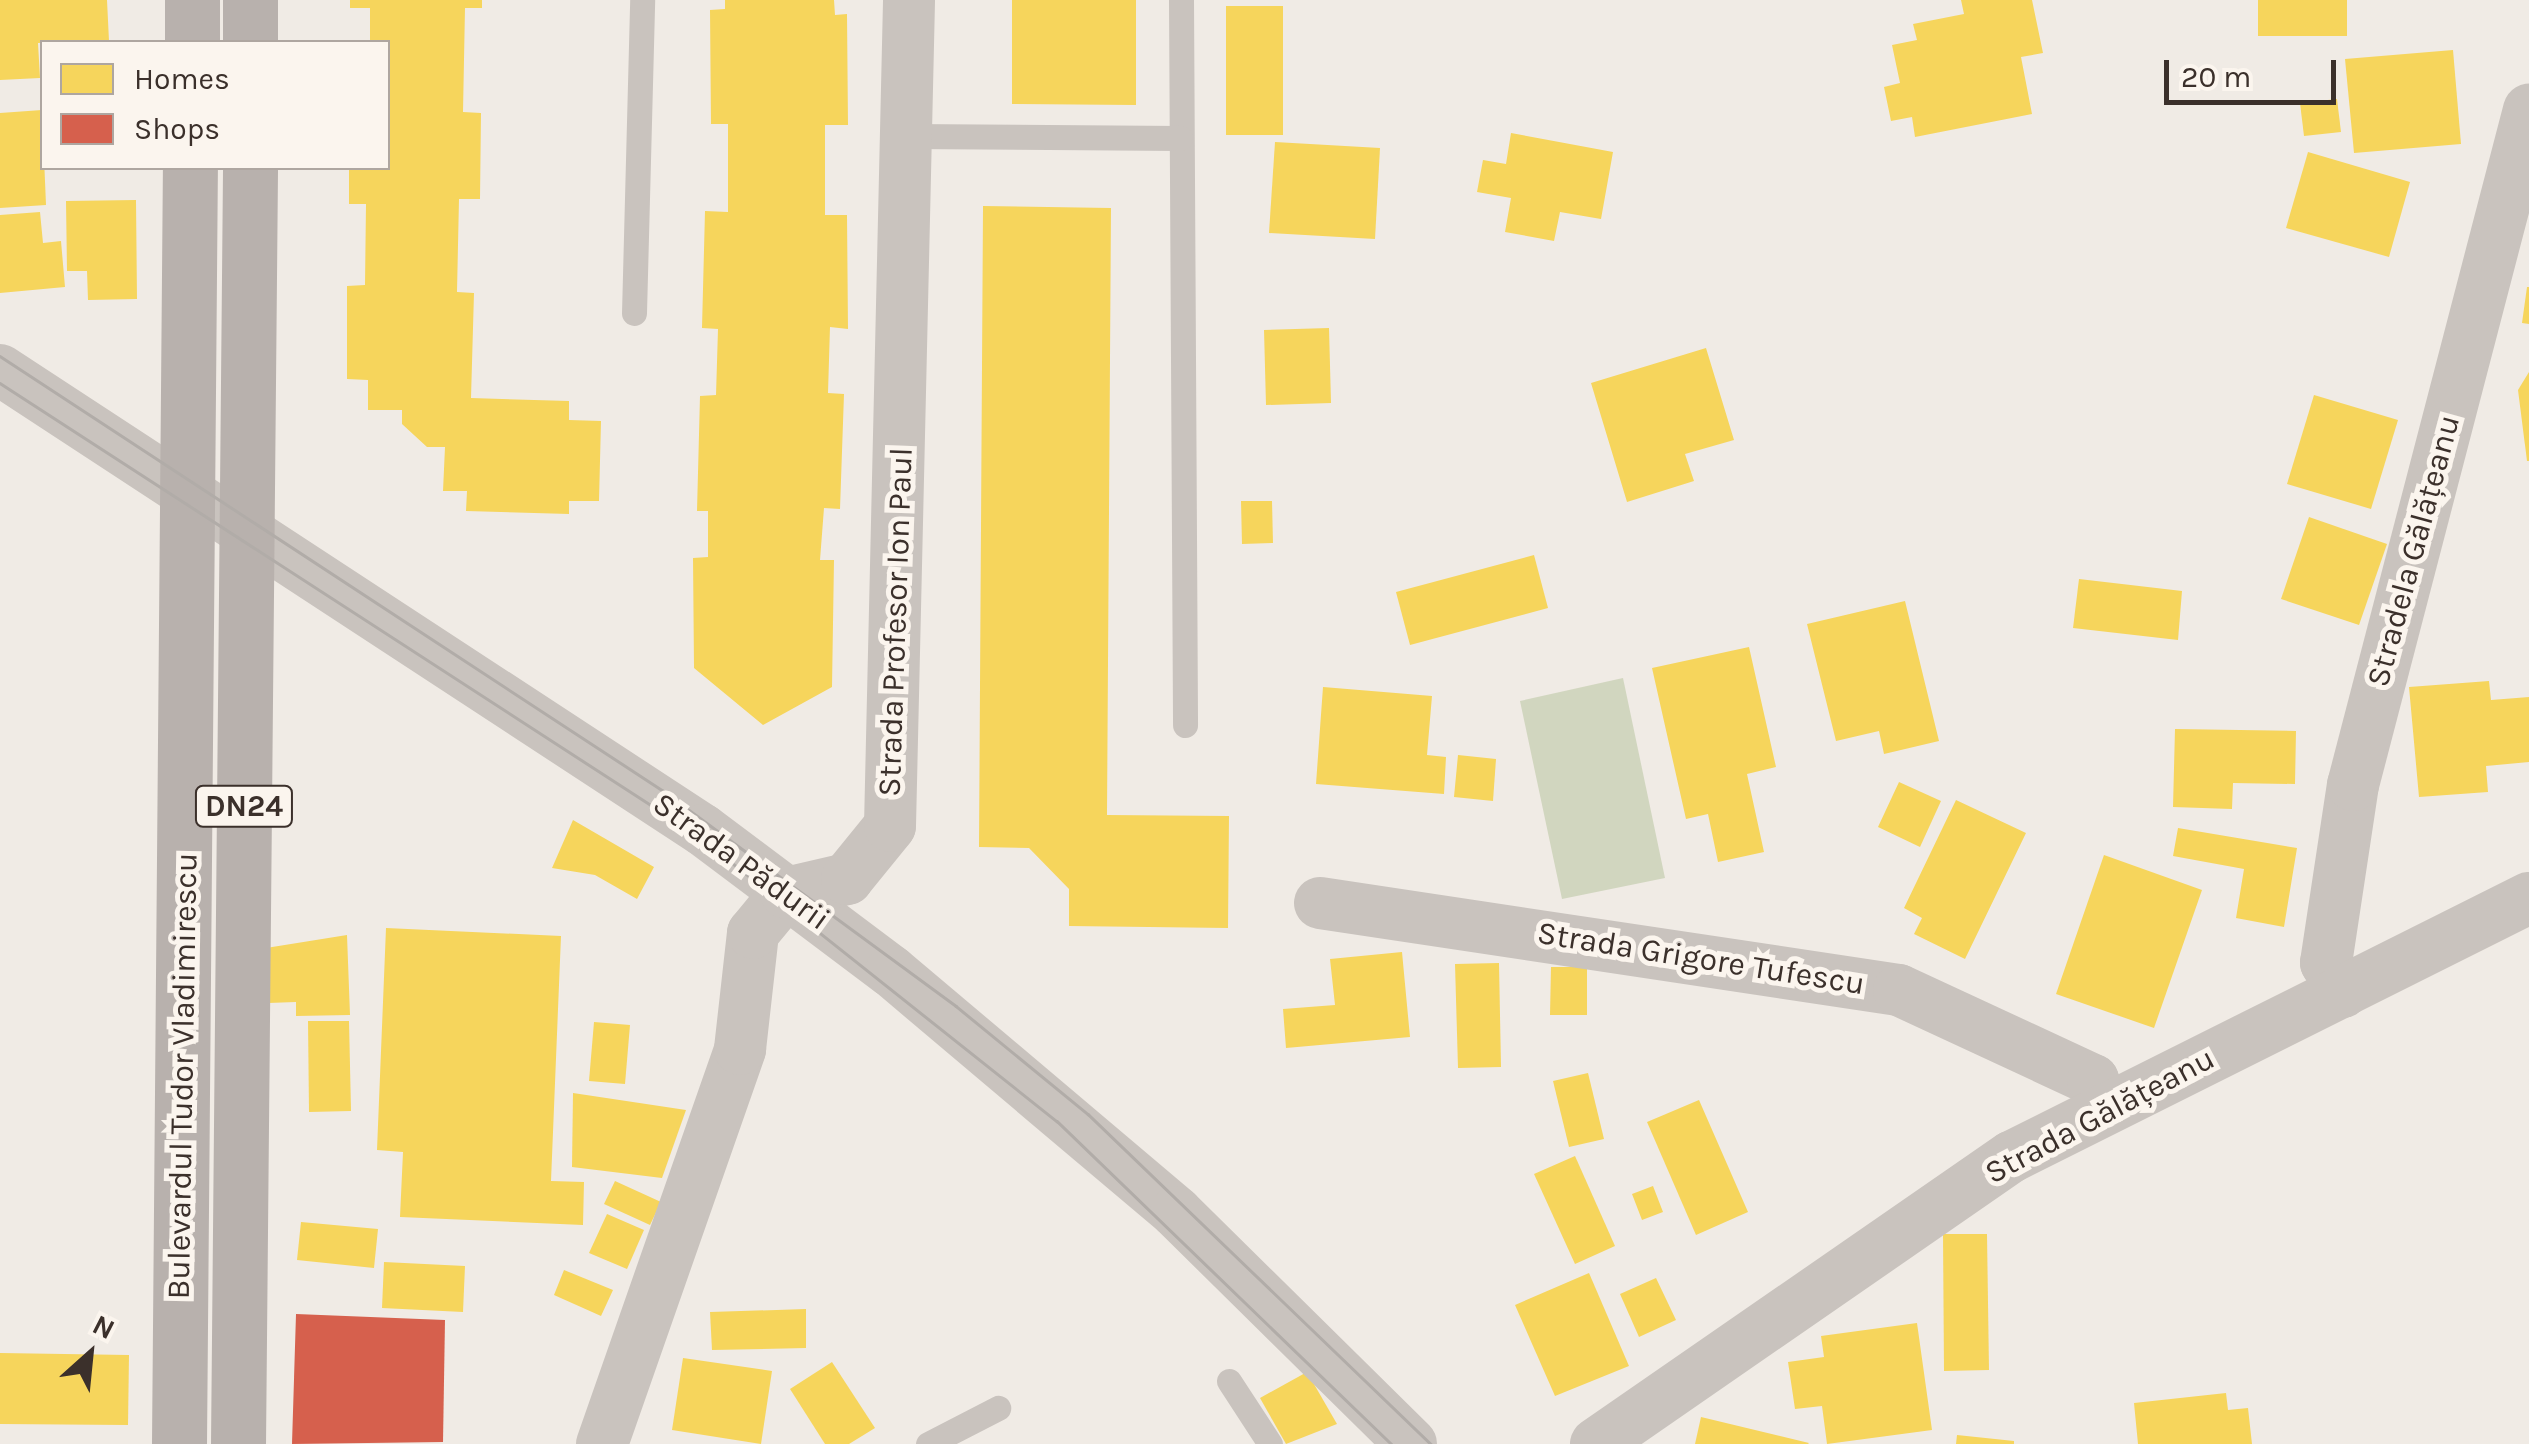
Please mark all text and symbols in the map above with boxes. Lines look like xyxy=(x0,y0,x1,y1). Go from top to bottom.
legend xyxy=(40,40,390,170)
scale bar xyxy=(2169,40,2342,102)
text: 20 m xyxy=(2181,59,2251,95)
text: Homes xyxy=(134,61,230,97)
text: Shops xyxy=(134,111,220,147)
street label: Stradela Gălățeanu xyxy=(2359,411,2469,691)
street label: Strada Profesor Ion Paul xyxy=(871,447,921,797)
road number: DN24 xyxy=(194,781,294,831)
street label: Strada Pădurii xyxy=(645,785,837,939)
street label: Bulevardul Tudor Vladimirescu xyxy=(160,852,206,1300)
street label: Strada Grigore Tufescu xyxy=(1535,914,1867,1004)
street label: Strada Gălățeanu xyxy=(1979,1039,2221,1193)
north arrow xyxy=(40,1304,140,1404)
text: N xyxy=(87,1308,120,1346)

